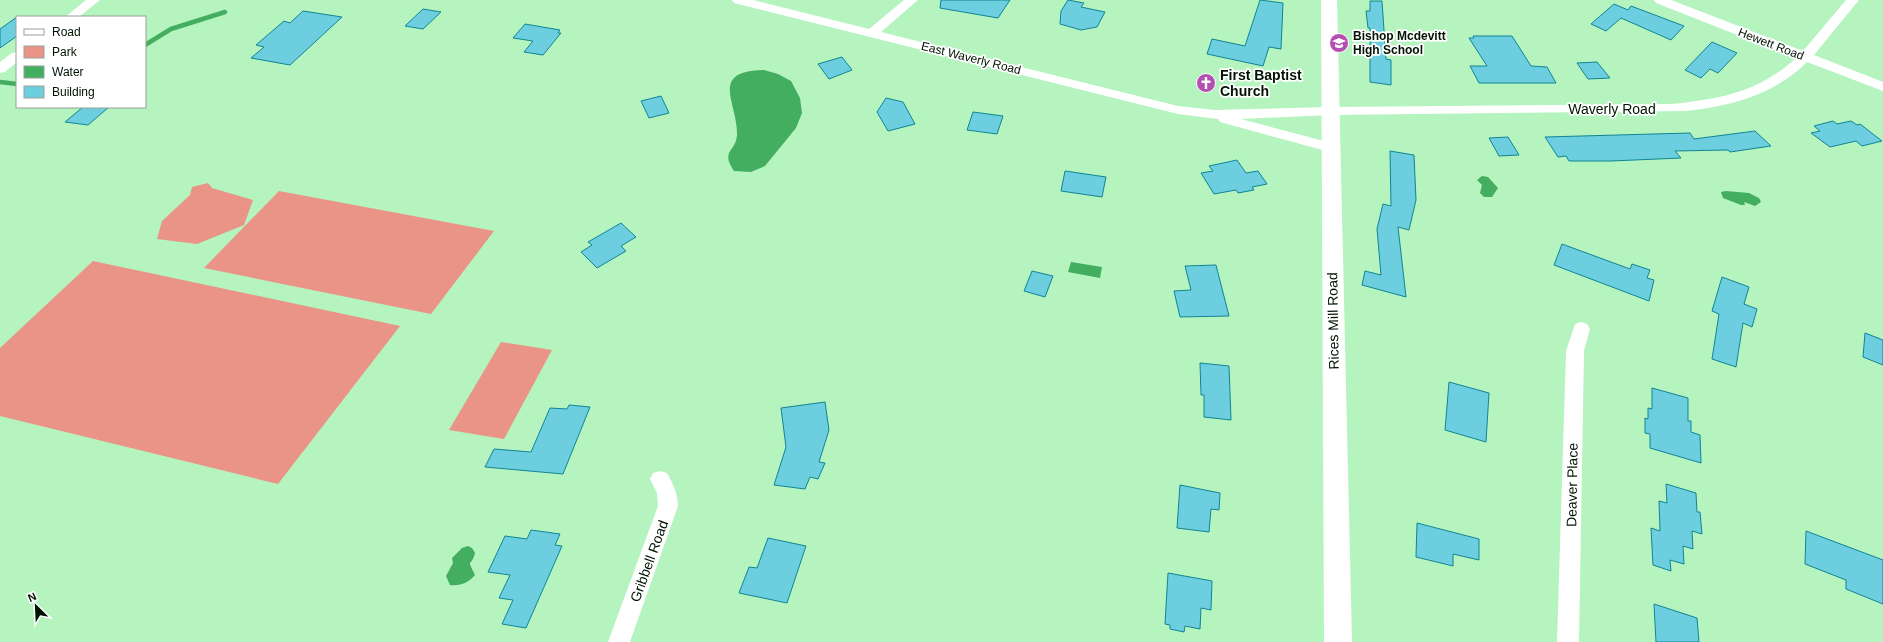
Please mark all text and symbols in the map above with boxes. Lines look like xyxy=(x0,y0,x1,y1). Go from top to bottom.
legend xyxy=(16,16,146,108)
text: Road xyxy=(52,25,81,39)
street label: Hewett Road xyxy=(1736,25,1806,63)
place label: Bishop Mcdevitt High School xyxy=(1353,29,1446,57)
school or university icon: Bishop Mcdevitt High School xyxy=(1328,32,1350,54)
street label: East Waverly Road xyxy=(920,39,1022,77)
text: Park xyxy=(52,45,78,59)
text: Water xyxy=(52,65,84,79)
place label: First Baptist Church xyxy=(1220,67,1302,99)
church icon: First Baptist Church xyxy=(1195,72,1217,94)
text: Building xyxy=(52,85,95,99)
street label: Waverly Road xyxy=(1568,101,1656,117)
street label: Rices Mill Road xyxy=(1324,272,1342,370)
street label: Deaver Place xyxy=(1563,443,1581,527)
street label: Gribbell Road xyxy=(627,518,671,604)
north arrow xyxy=(16,586,56,626)
text: N xyxy=(26,590,38,604)

